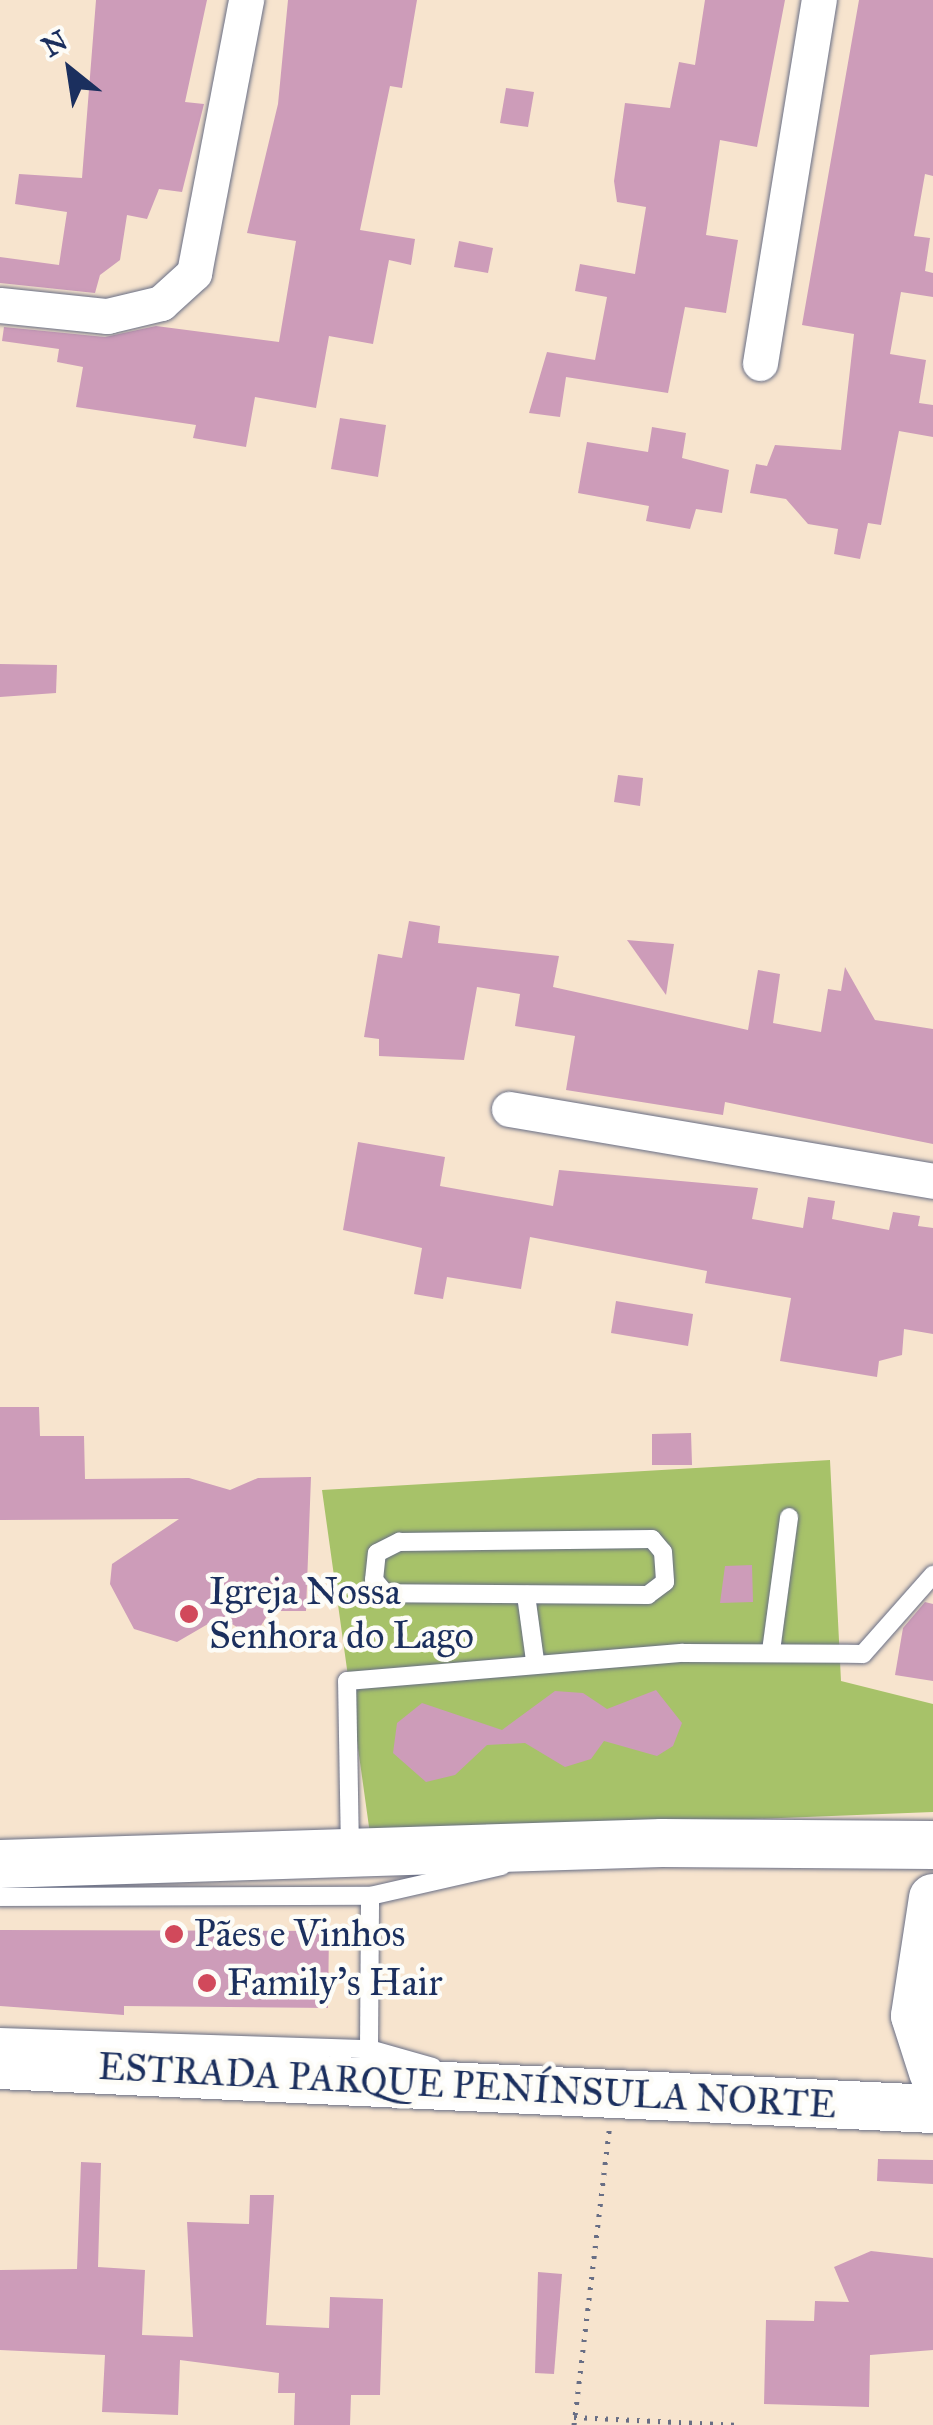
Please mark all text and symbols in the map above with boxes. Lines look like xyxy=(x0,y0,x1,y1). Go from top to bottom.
north arrow xyxy=(20,20,120,120)
text: N xyxy=(36,22,74,65)
place label: Igreja Nossa Senhora do Lago xyxy=(209,1569,474,1658)
marker: Igreja Nossa Senhora do Lago xyxy=(178,1603,200,1625)
place label: Pães e Vinhos xyxy=(194,1911,405,1957)
marker: Pães e Vinhos xyxy=(163,1923,185,1945)
place label: Family's Hair xyxy=(227,1960,442,2006)
marker: Family's Hair xyxy=(196,1972,218,1994)
street label: ESTRADA PARQUE PENÍNSULA NORTE xyxy=(97,2044,837,2128)

